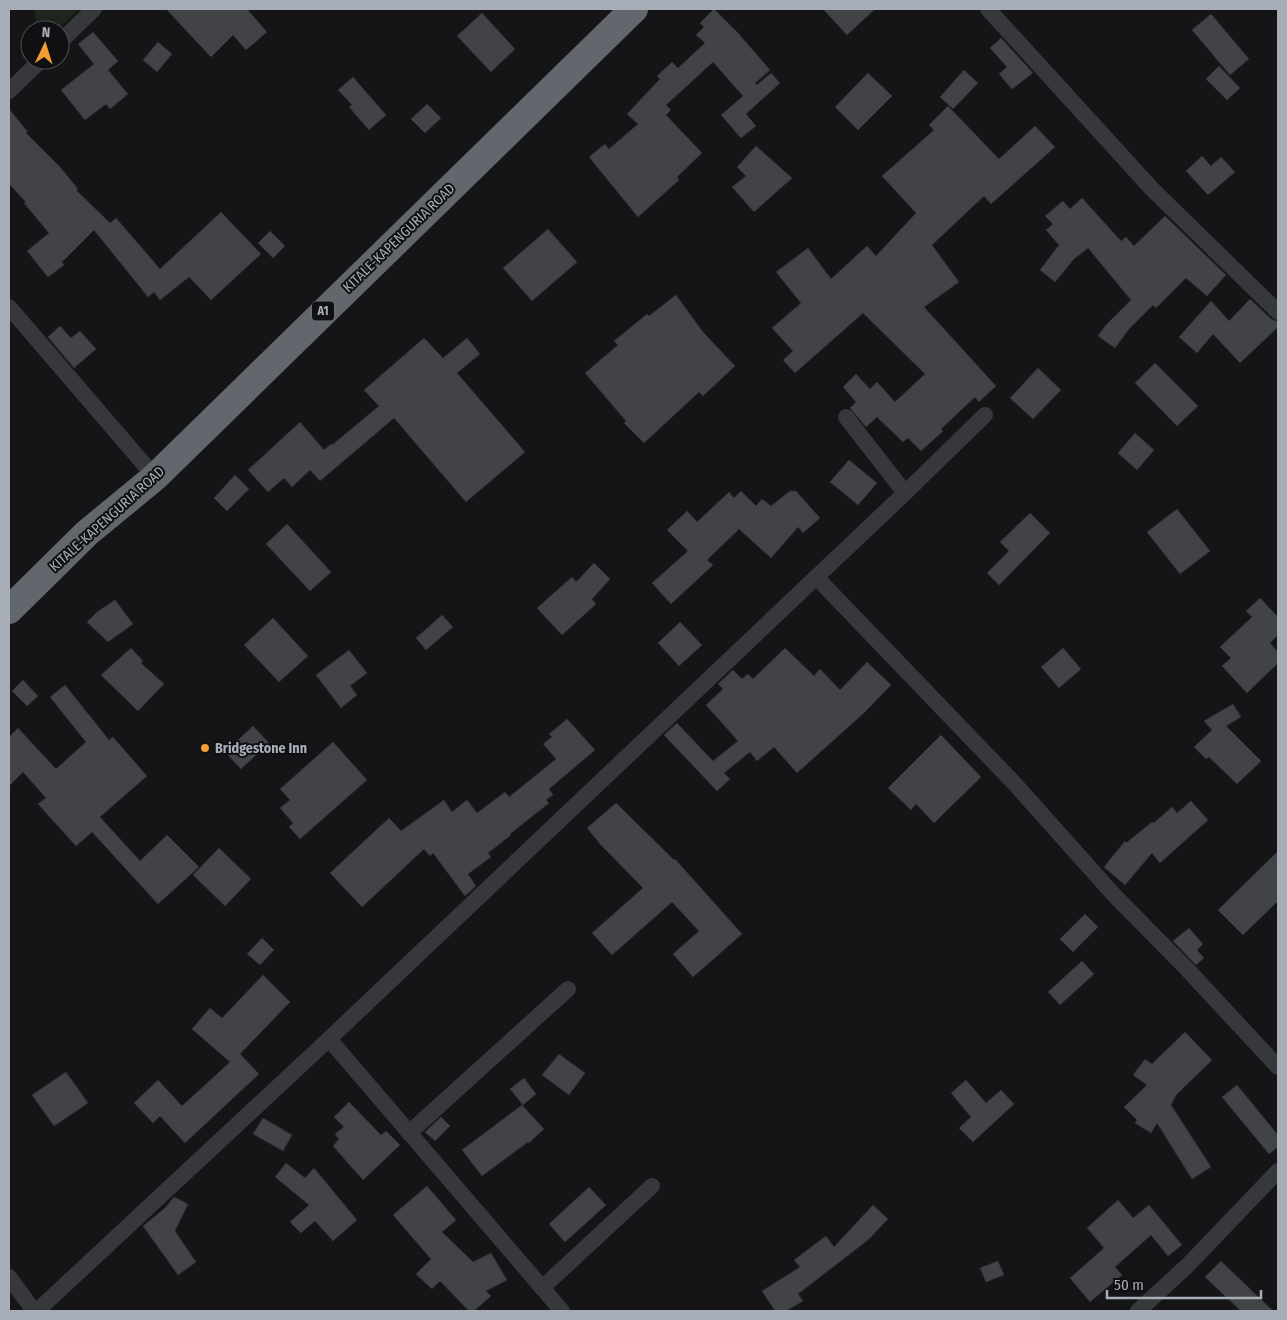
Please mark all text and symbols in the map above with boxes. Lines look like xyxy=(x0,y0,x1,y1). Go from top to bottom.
north arrow xyxy=(20,20,70,70)
text: N xyxy=(41,24,51,41)
street label: KITALE-KAPENGURIA ROAD xyxy=(340,180,458,296)
road number: A1 xyxy=(312,302,334,321)
street label: KITALE-KAPENGURIA ROAD xyxy=(46,463,168,575)
place label: Bridgestone Inn xyxy=(215,740,307,757)
marker: Bridgestone Inn xyxy=(199,742,211,754)
scale bar xyxy=(1107,1268,1261,1300)
text: 50 m xyxy=(1114,1276,1144,1294)

